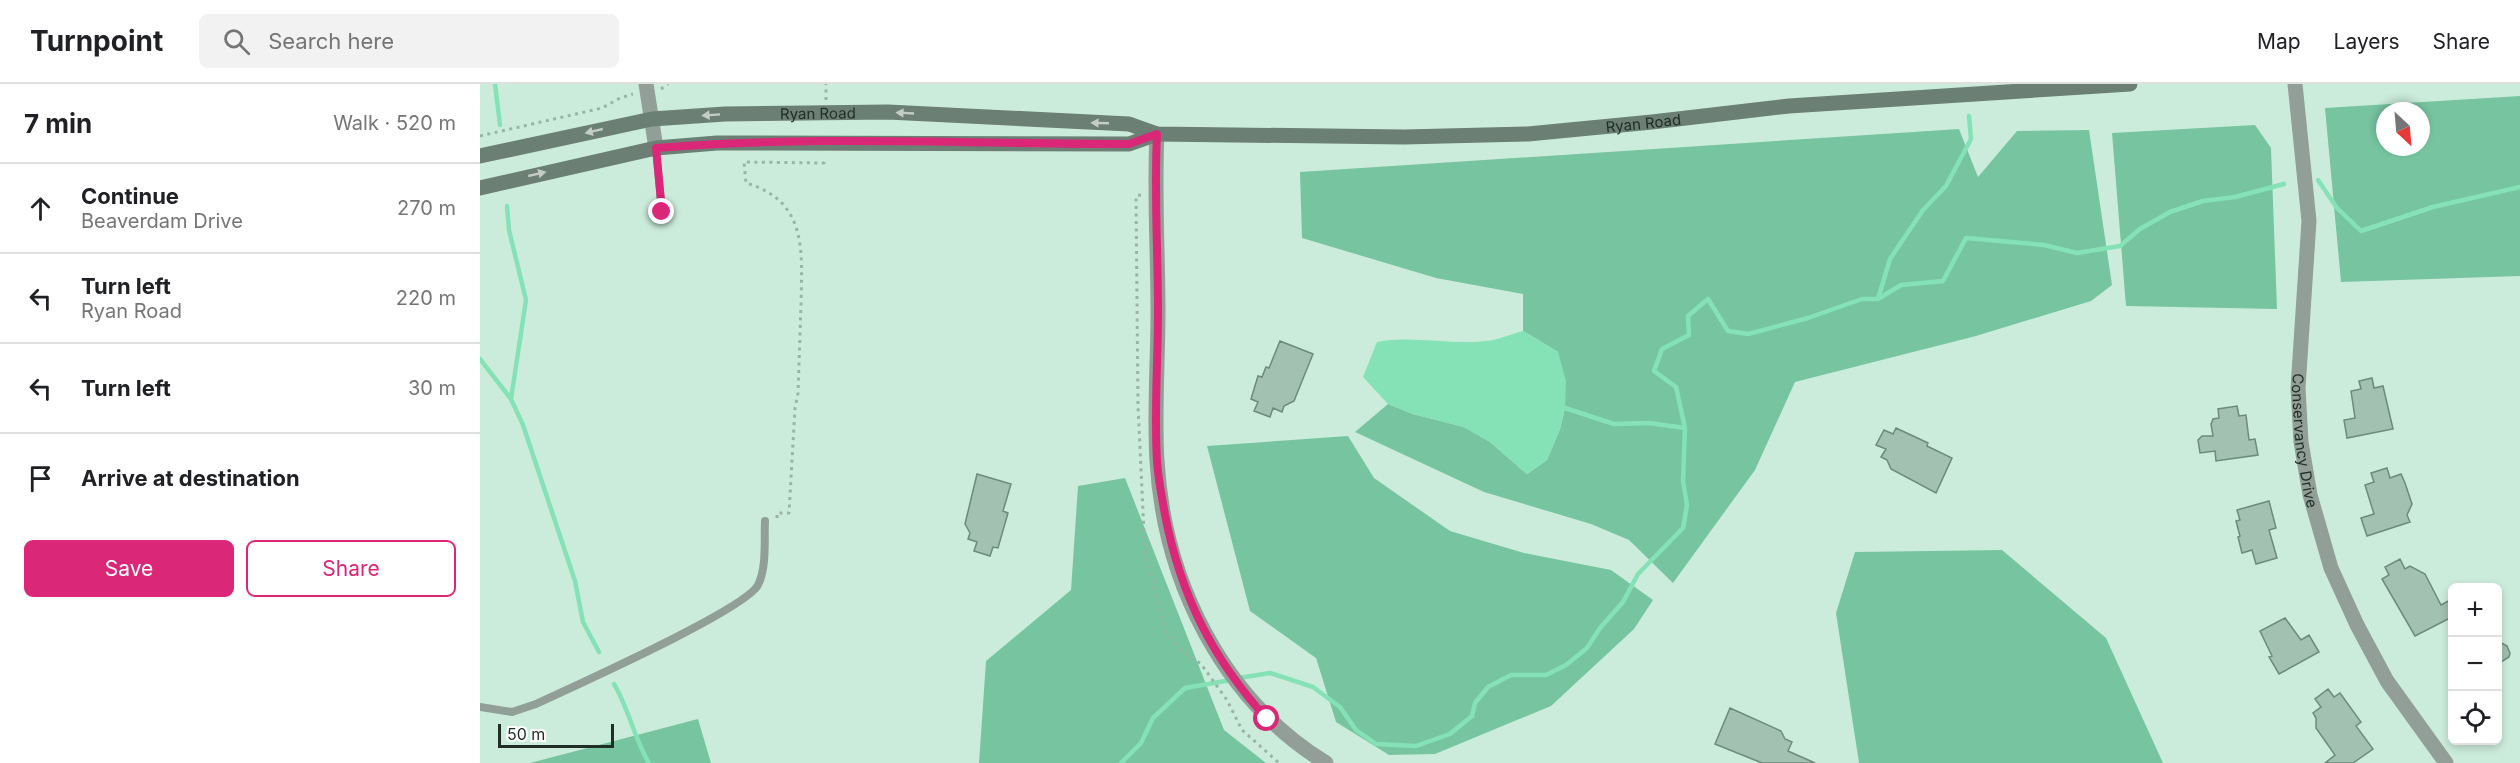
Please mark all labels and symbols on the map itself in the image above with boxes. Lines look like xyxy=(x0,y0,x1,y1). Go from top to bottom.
north arrow xyxy=(2376,102,2430,156)
street label: Ryan Road xyxy=(780,103,856,123)
one-way arrow xyxy=(896,108,915,117)
street label: Ryan Road xyxy=(1605,109,1682,136)
one-way arrow xyxy=(701,110,720,119)
one-way arrow xyxy=(1091,118,1110,127)
one-way arrow xyxy=(585,126,604,136)
one-way arrow xyxy=(528,169,546,179)
route end xyxy=(648,198,674,224)
street label: Conservancy Drive xyxy=(2288,373,2323,510)
route start xyxy=(1253,705,1279,731)
scale bar xyxy=(498,721,614,748)

